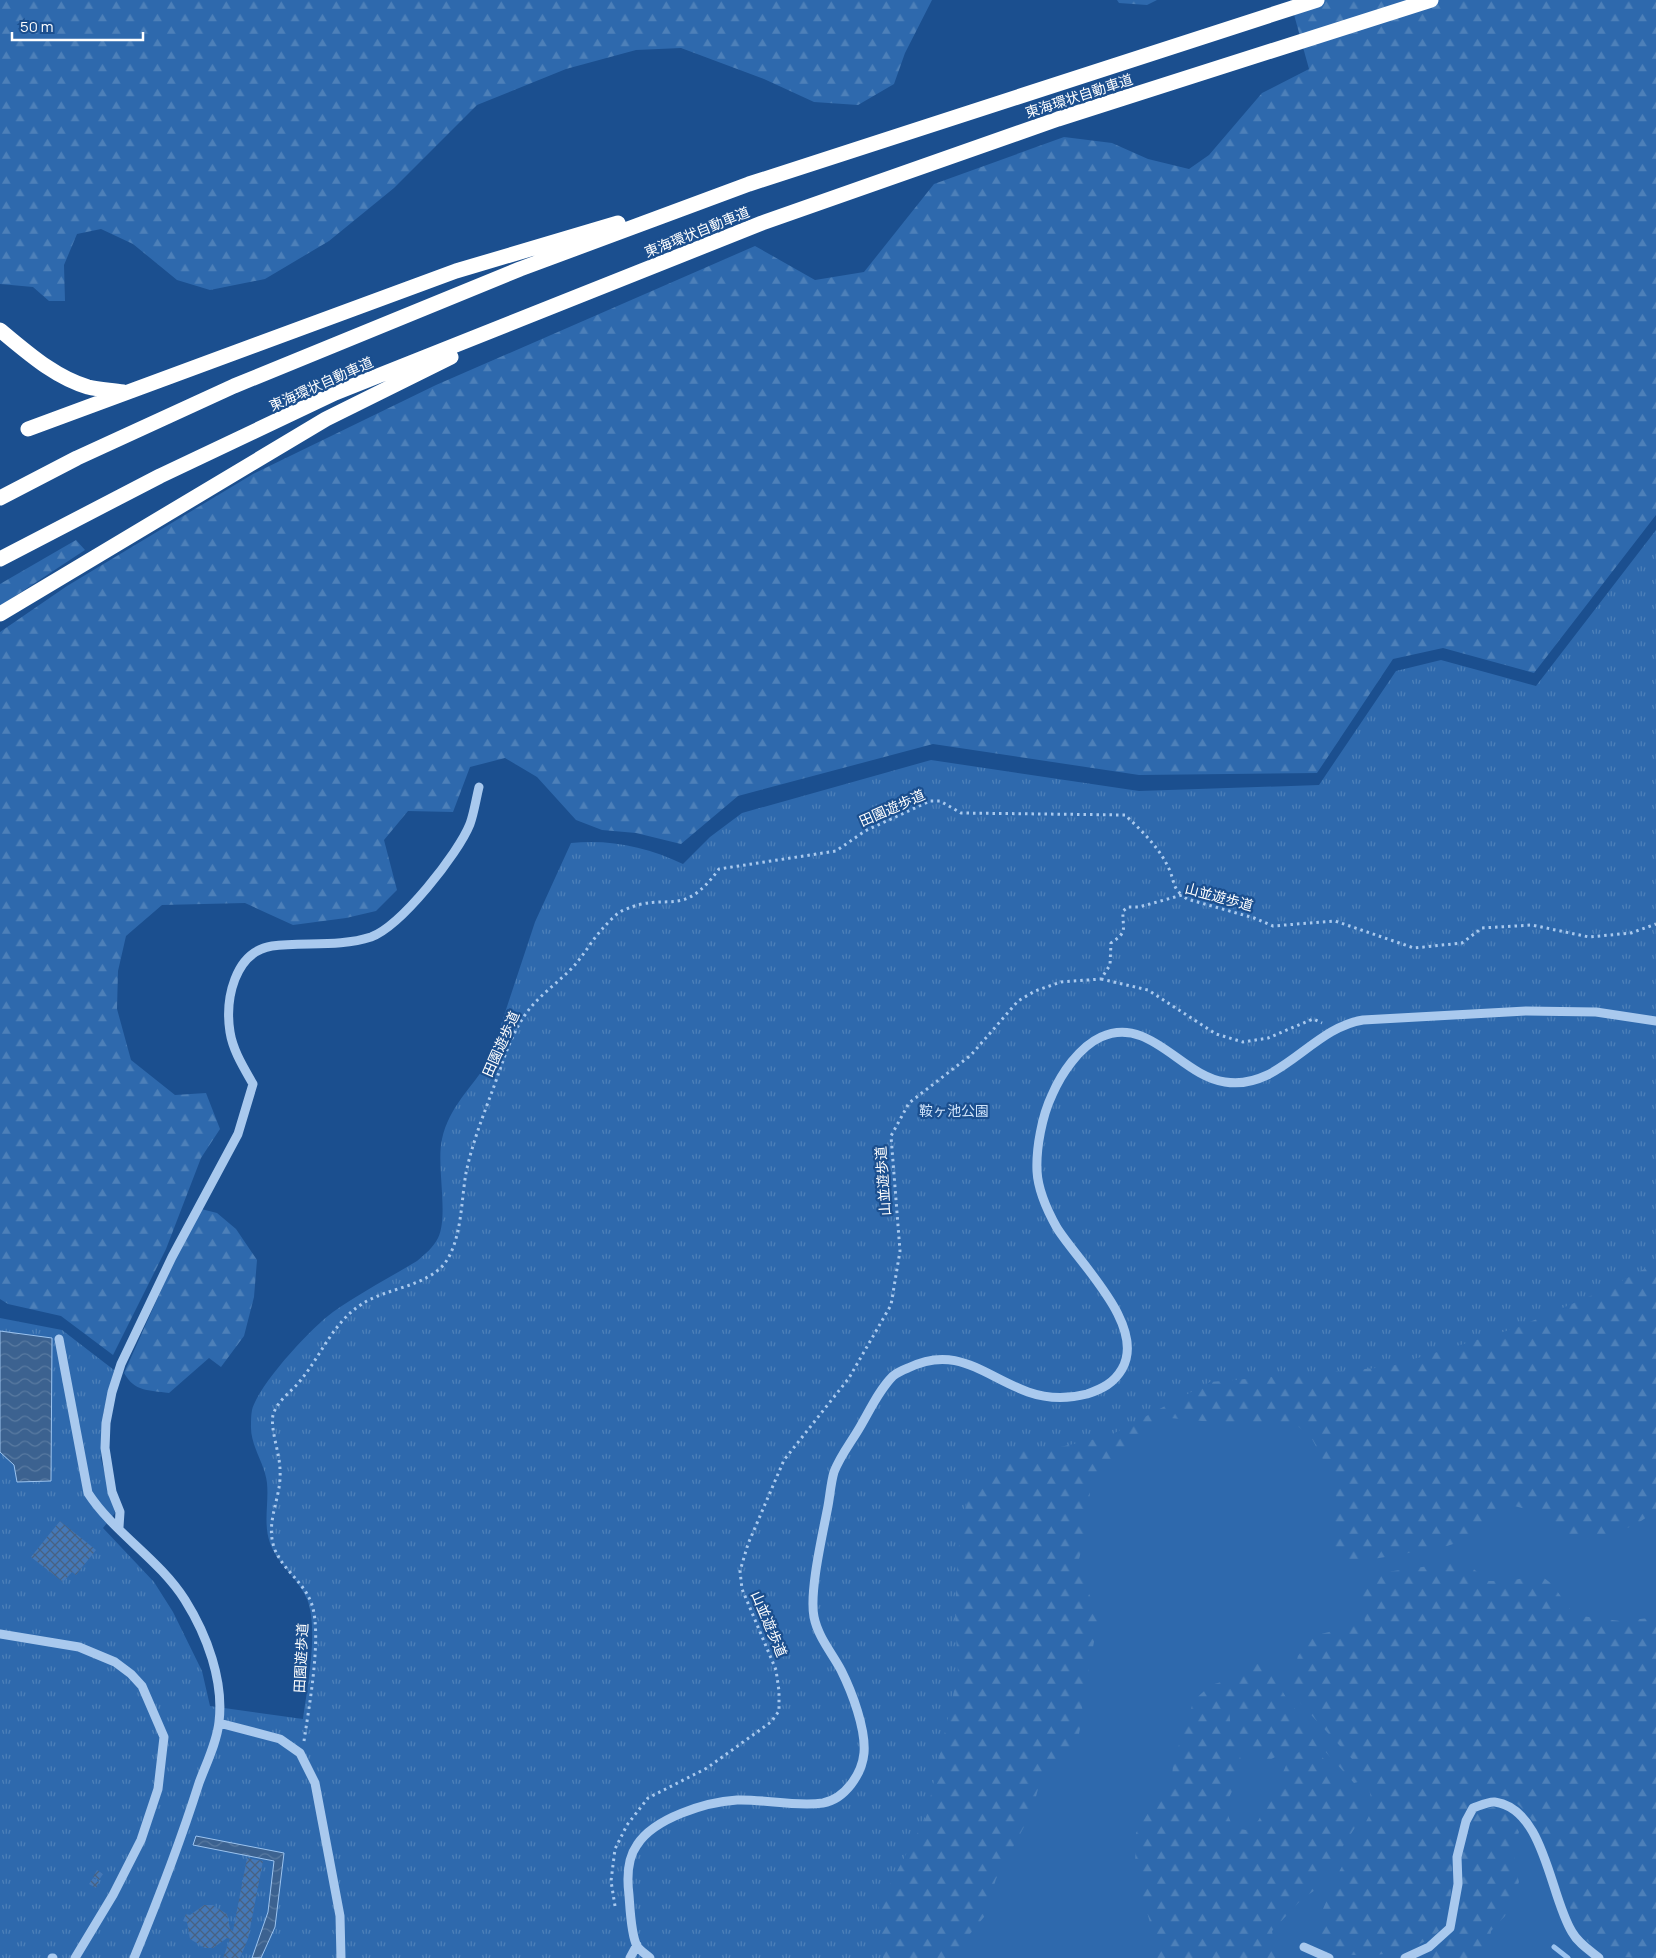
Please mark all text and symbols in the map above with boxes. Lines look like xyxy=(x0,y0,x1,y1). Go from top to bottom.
scale bar xyxy=(12,10,144,42)
text: 50 m xyxy=(20,16,54,37)
street label: 東海環状自動車道 xyxy=(1023,69,1135,122)
street label: 東海環状自動車道 xyxy=(641,202,752,261)
street label: 東海環状自動車道 xyxy=(266,352,376,415)
street label: 田園遊歩道 xyxy=(856,785,928,830)
street label: 山並遊歩道 xyxy=(1183,878,1255,915)
street label: 田園遊歩道 xyxy=(478,1008,523,1080)
park label: 鞍ヶ池公園 xyxy=(919,1101,989,1120)
street label: 山並遊歩道 xyxy=(871,1145,894,1217)
street label: 山並遊歩道 xyxy=(747,1588,792,1660)
street label: 田園遊歩道 xyxy=(289,1623,312,1693)

